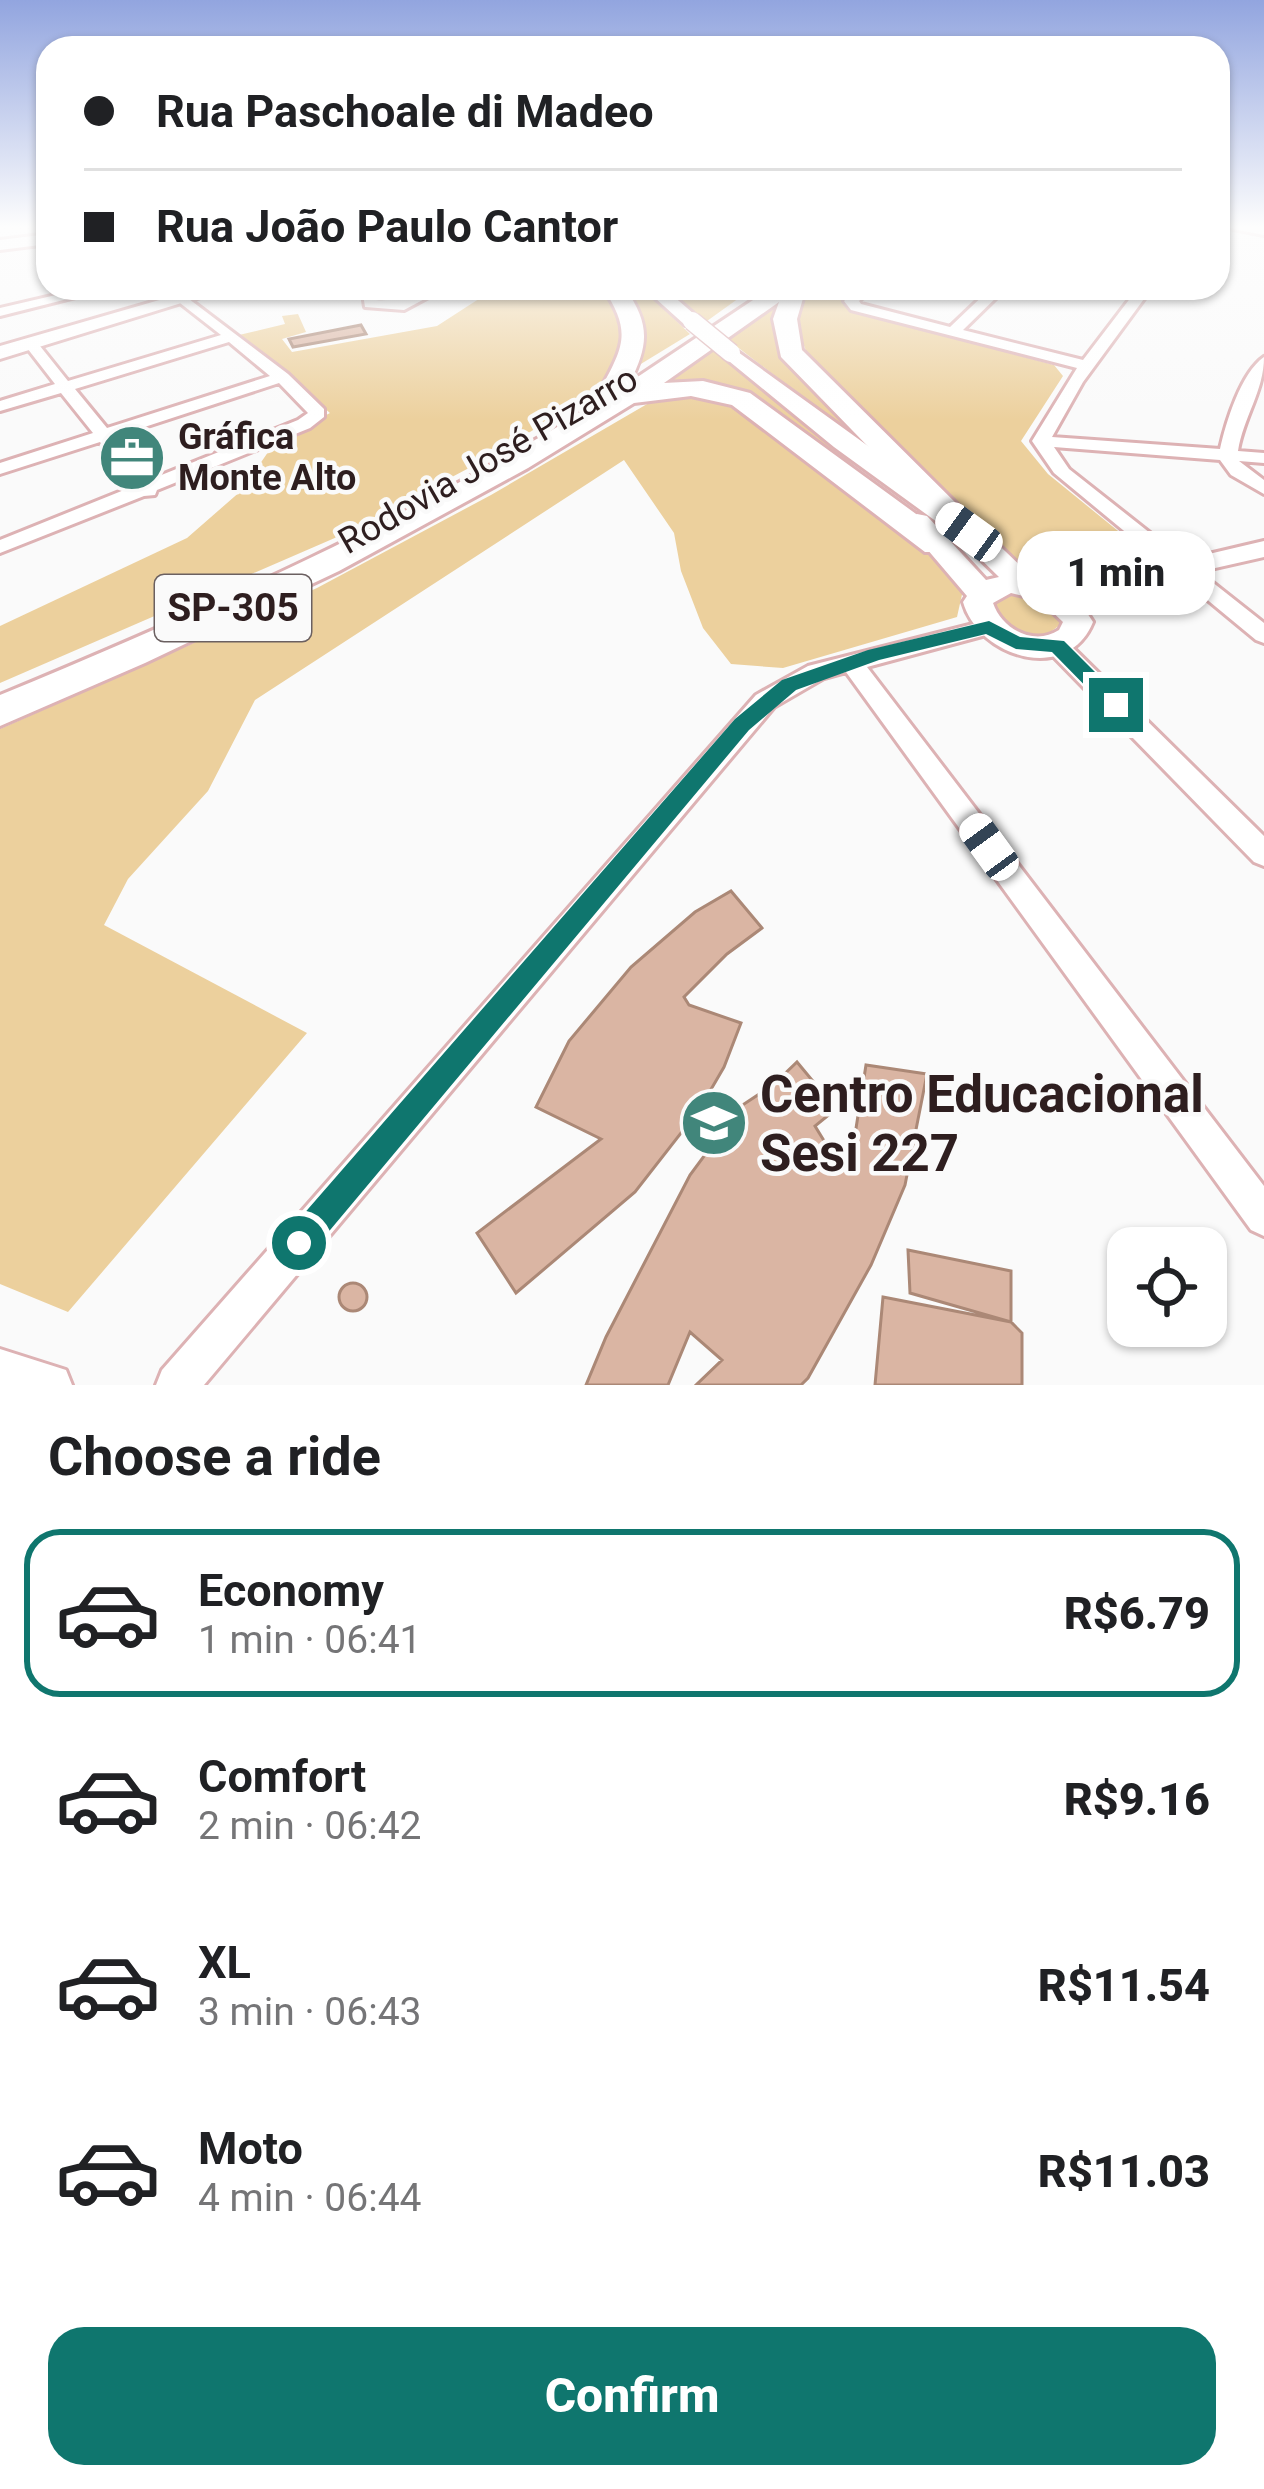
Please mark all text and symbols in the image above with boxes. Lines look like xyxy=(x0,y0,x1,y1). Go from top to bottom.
text: Rua Paschoale di Madeo xyxy=(156,85,654,138)
text: Rua João Paulo Cantor xyxy=(156,200,618,253)
street label: Rodovia José Pizarro xyxy=(331,357,645,563)
place label: Gráfica Monte Alto xyxy=(178,416,356,499)
office icon: Gráfica Monte Alto xyxy=(97,423,167,493)
car xyxy=(929,496,1009,568)
callout: 1 min xyxy=(1017,531,1215,615)
text: 1 min xyxy=(1067,550,1165,596)
road number: SP-305 xyxy=(155,575,311,641)
route end xyxy=(1089,678,1143,732)
car xyxy=(953,807,1025,887)
place label: Centro Educacional Sesi 227 xyxy=(760,1065,1204,1183)
school or university icon: Centro Educacional Sesi 227 xyxy=(679,1088,749,1158)
route start xyxy=(272,1216,326,1270)
map controls xyxy=(1107,1227,1227,1347)
button: locate xyxy=(1107,1227,1227,1347)
text: Choose a ride xyxy=(48,1425,381,1488)
icon: car xyxy=(54,1559,162,1667)
text: Economy xyxy=(198,1564,384,1617)
text: R$6.79 xyxy=(1064,1587,1210,1640)
text: 1 min · 06:41 xyxy=(198,1617,421,1663)
icon: car xyxy=(54,1745,162,1853)
text: Comfort xyxy=(198,1750,366,1803)
text: R$9.16 xyxy=(1064,1773,1210,1826)
text: 2 min · 06:42 xyxy=(198,1803,421,1849)
icon: car xyxy=(54,1931,162,2039)
text: XL xyxy=(198,1936,251,1989)
text: R$11.54 xyxy=(1038,1959,1210,2012)
text: 3 min · 06:43 xyxy=(198,1989,421,2035)
icon: car xyxy=(54,2117,162,2225)
text: Moto xyxy=(198,2122,303,2175)
text: R$11.03 xyxy=(1038,2145,1210,2198)
text: 4 min · 06:44 xyxy=(198,2175,421,2221)
button: Confirm xyxy=(48,2327,1216,2465)

